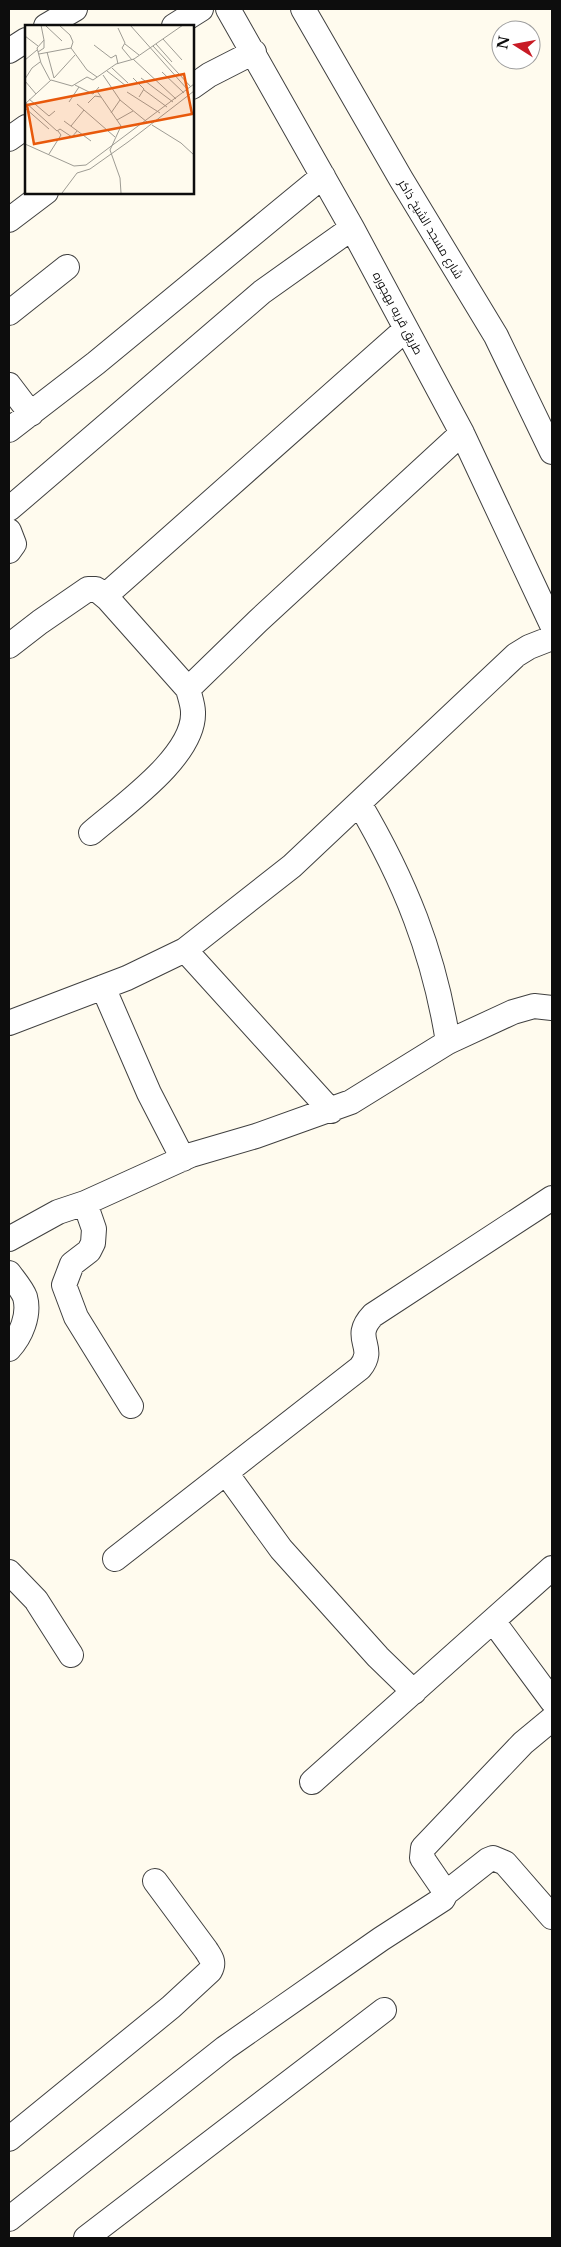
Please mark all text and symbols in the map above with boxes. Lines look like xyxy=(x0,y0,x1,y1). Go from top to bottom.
north arrow xyxy=(491,20,541,70)
inset map xyxy=(25,25,194,194)
text: N xyxy=(493,34,513,51)
street label: شارع مسجد الشيخ ذاكر xyxy=(394,176,467,282)
street label: طريق قريه بهجوره xyxy=(370,269,426,357)

